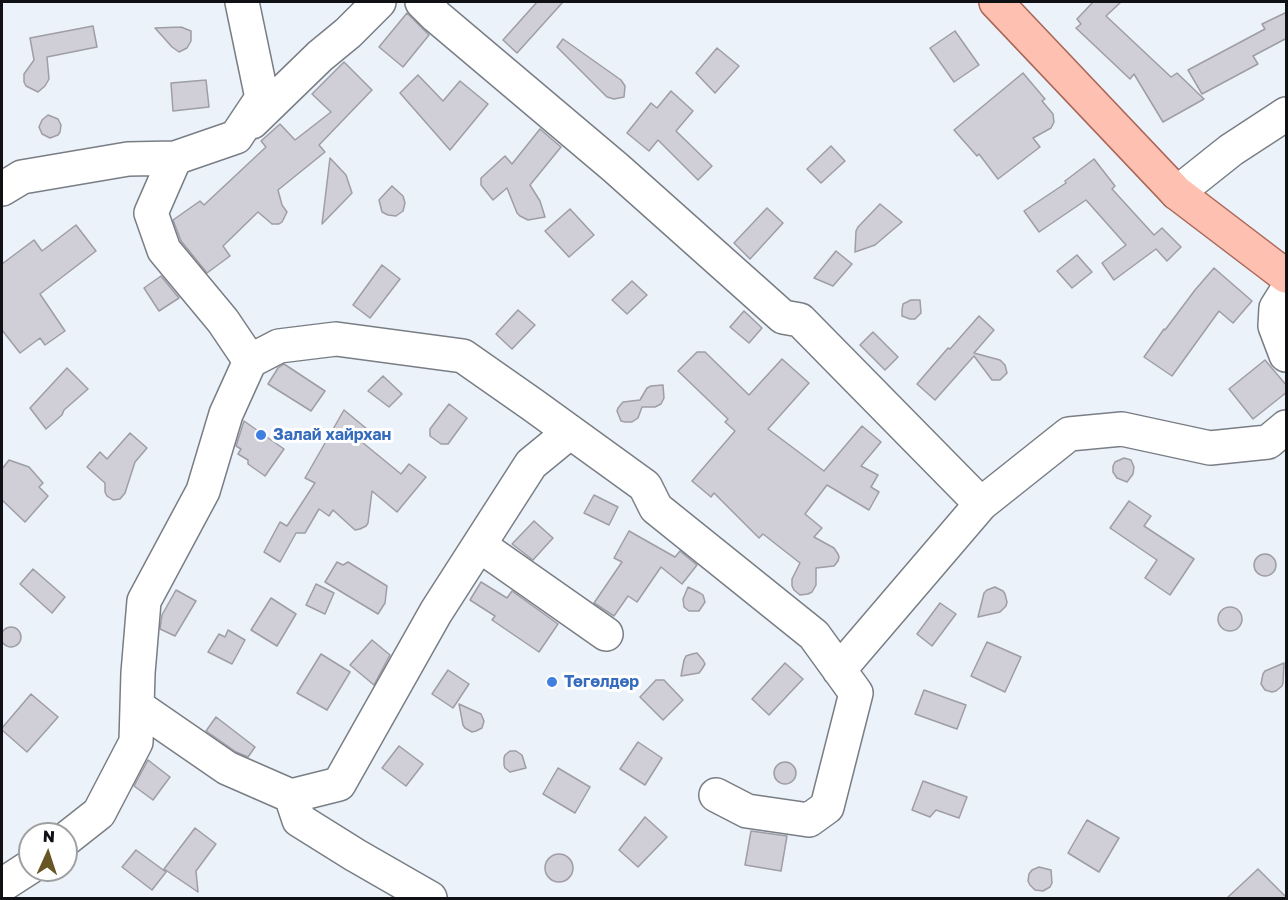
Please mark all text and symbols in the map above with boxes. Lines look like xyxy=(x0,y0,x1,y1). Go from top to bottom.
place label: Залай хайрхан xyxy=(273,425,391,445)
marker: Залай хайрхан xyxy=(254,428,268,442)
place label: Төгөлдөр xyxy=(564,672,639,692)
marker: Төгөлдөр xyxy=(545,675,559,689)
north arrow xyxy=(18,822,78,882)
text: N xyxy=(42,826,55,846)

